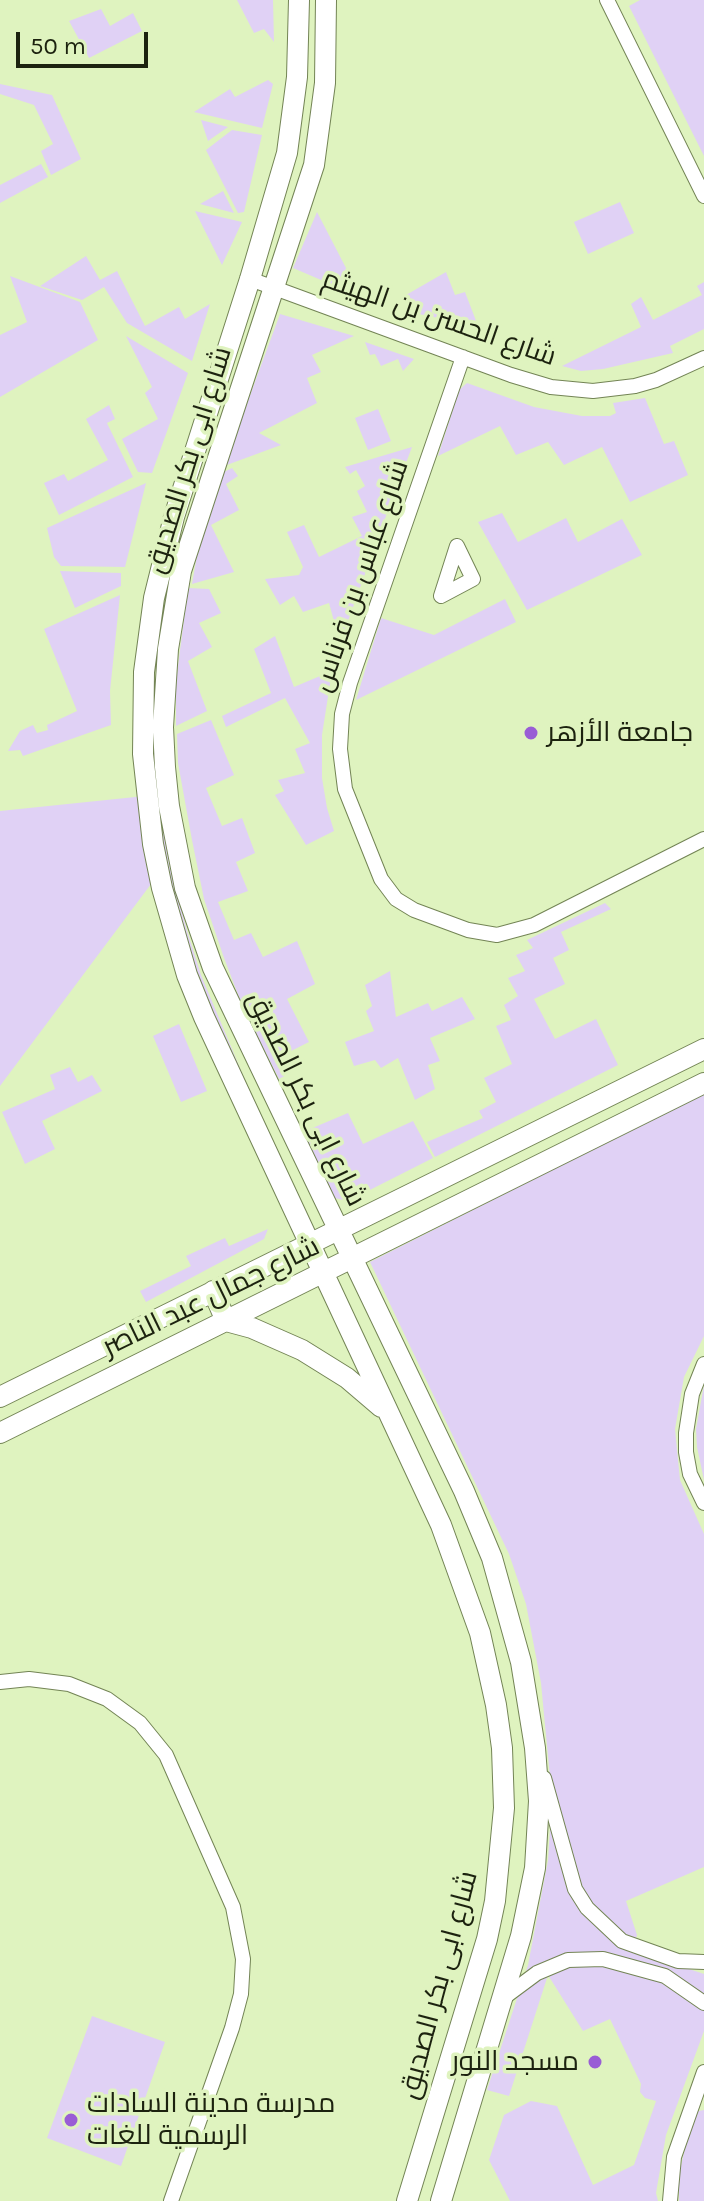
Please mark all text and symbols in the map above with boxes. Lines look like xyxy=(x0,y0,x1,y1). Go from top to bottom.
scale bar xyxy=(20,16,152,66)
text: 50 m xyxy=(30,32,86,60)
street label: شارع الحسن بن الهيثم xyxy=(318,262,560,374)
street label: شارع ابى بكر الصديق xyxy=(139,343,239,577)
street label: شارع عباس بن فرناس xyxy=(306,456,416,696)
place label: جامعة الأزهر xyxy=(547,716,693,750)
marker: جامعة الأزهر xyxy=(522,724,540,742)
street label: شارع ابى بكر الصديق xyxy=(239,986,373,1212)
street label: شارع جمال عبد الناصر xyxy=(97,1230,325,1364)
street label: شارع ابى بكر الصديق xyxy=(392,1867,486,2103)
place label: مسجد النور xyxy=(451,2045,579,2079)
marker: مسجد النور xyxy=(586,2053,604,2071)
place label: مدرسة مدينة السادات الرسمية للغات xyxy=(87,2087,336,2153)
marker: مدرسة مدينة السادات الرسمية للغات xyxy=(62,2111,80,2129)

